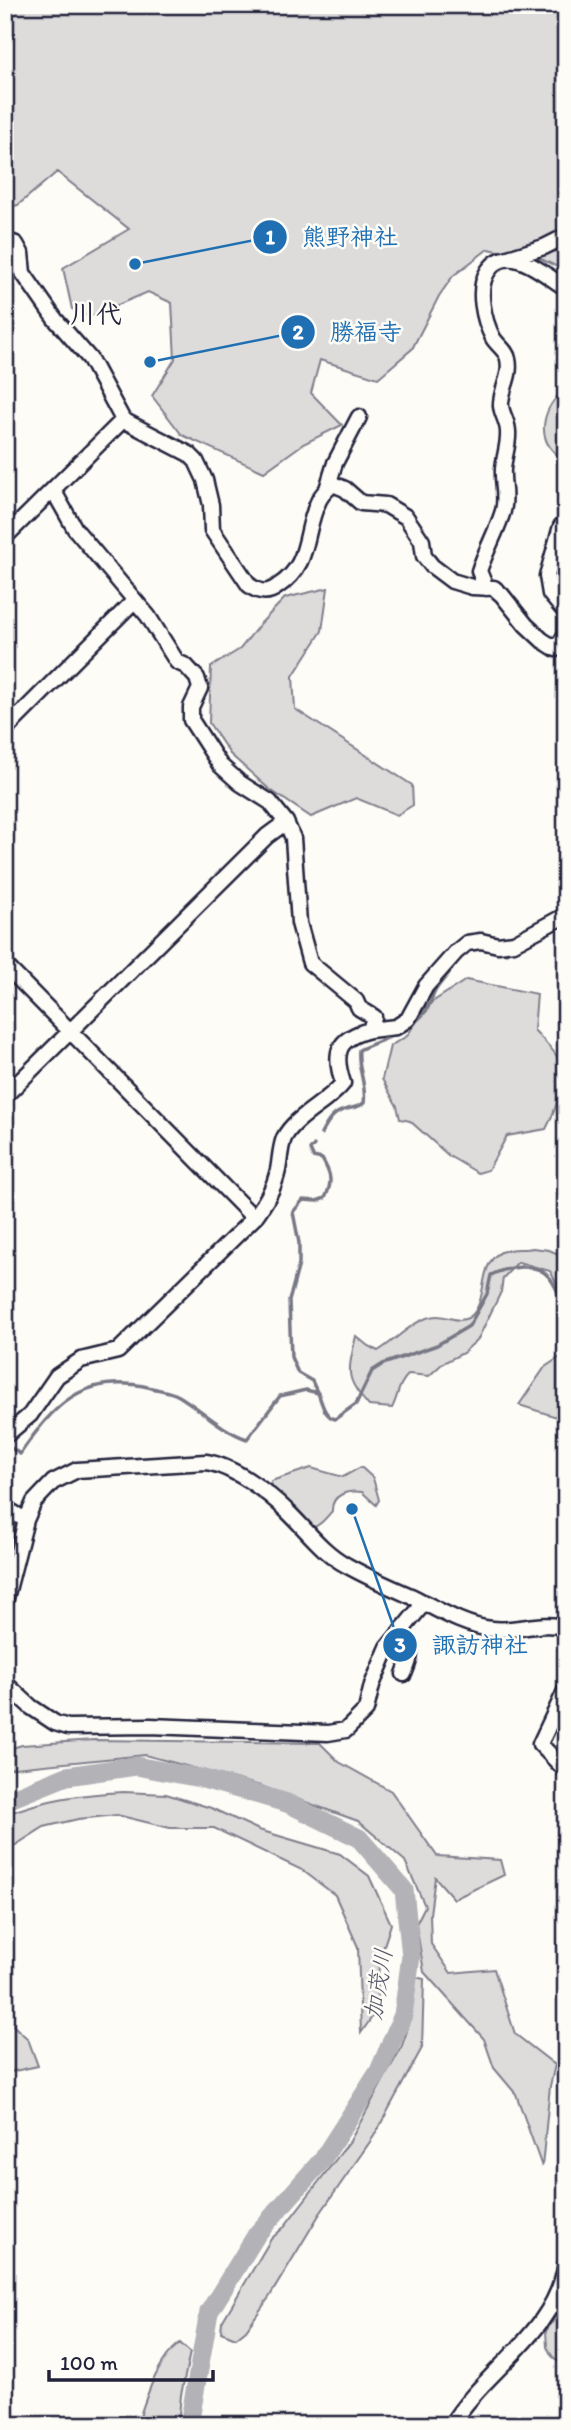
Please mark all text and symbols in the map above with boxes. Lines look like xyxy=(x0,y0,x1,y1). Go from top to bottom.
callout: 熊野神社 xyxy=(253,214,412,259)
text: 熊野神社 xyxy=(302,222,398,251)
text: 1 xyxy=(265,224,275,249)
district label: 川代 xyxy=(70,298,122,330)
callout: 勝福寺 xyxy=(281,309,416,354)
text: 勝福寺 xyxy=(330,317,402,346)
text: 2 xyxy=(292,319,304,344)
callout: 諏訪神社 xyxy=(383,1622,542,1667)
text: 諏訪神社 xyxy=(432,1630,528,1659)
text: 3 xyxy=(394,1632,406,1657)
water label: 加茂川 xyxy=(358,1946,398,2022)
scale bar xyxy=(49,2339,214,2383)
text: 100 m xyxy=(60,2350,118,2375)

